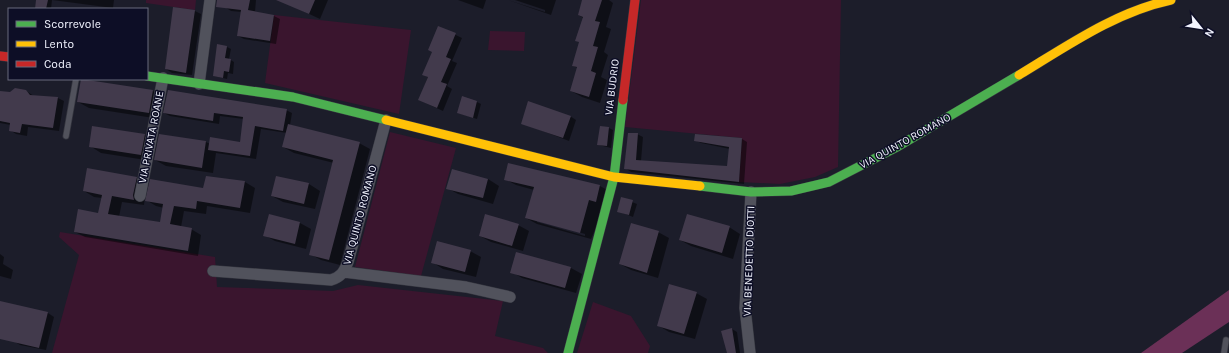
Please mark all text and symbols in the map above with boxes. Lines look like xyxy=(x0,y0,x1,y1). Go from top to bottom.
legend xyxy=(8,8,148,80)
north arrow xyxy=(1181,8,1221,48)
text: Scorrevole xyxy=(44,17,101,31)
text: N xyxy=(1202,26,1217,39)
text: Lento xyxy=(44,37,74,51)
text: Coda xyxy=(44,57,72,71)
street label: VIA BUDRIO xyxy=(602,58,622,116)
street label: VIA PRIVATA ROANE xyxy=(136,90,166,184)
street label: VIA QUINTO ROMANO xyxy=(857,110,953,172)
street label: VIA QUINTO ROMANO xyxy=(340,164,380,266)
street label: VIA BENEDETTO DIOTTI xyxy=(741,205,757,317)

